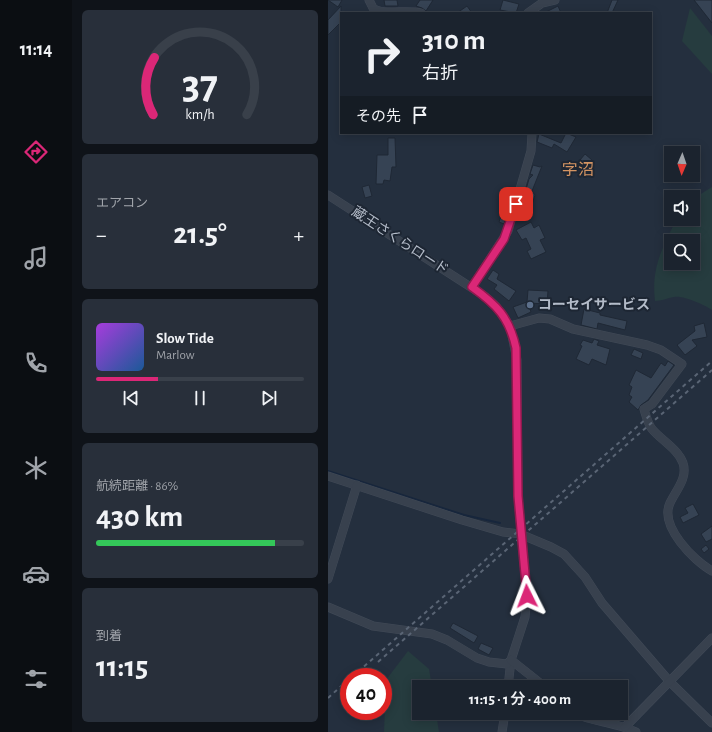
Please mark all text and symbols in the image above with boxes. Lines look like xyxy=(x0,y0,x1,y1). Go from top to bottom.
text: 310 m xyxy=(422,27,486,55)
icon: right xyxy=(356,28,408,80)
text: 11:14 xyxy=(20,41,52,59)
text: 37 xyxy=(182,65,218,106)
text: 右折 xyxy=(422,65,458,83)
icon: arrive xyxy=(409,104,431,126)
text: km/h xyxy=(185,108,215,122)
text: その先 xyxy=(356,109,401,124)
icon: directions xyxy=(22,138,50,166)
north arrow xyxy=(664,146,700,182)
map controls xyxy=(664,146,700,270)
district label: 字沼 xyxy=(562,161,594,178)
pin xyxy=(499,187,533,221)
button: sound xyxy=(664,190,700,226)
icon: arrive xyxy=(505,193,527,215)
text: エアコン xyxy=(96,197,148,210)
street label: 蔵王さくらロード xyxy=(349,204,451,277)
text: 21.5° xyxy=(173,219,227,249)
text: − xyxy=(96,224,107,246)
text: + xyxy=(293,224,304,246)
button: search xyxy=(664,234,700,270)
icon: music xyxy=(22,244,50,272)
place label: コーセイサービス xyxy=(538,297,650,312)
marker: コーセイサービス xyxy=(525,300,535,310)
text: Slow Tide xyxy=(156,331,214,346)
icon: phone xyxy=(22,349,50,377)
text: Marlow xyxy=(156,349,194,362)
icon: previous xyxy=(120,387,142,409)
icon: pause xyxy=(189,387,211,409)
icon: next xyxy=(258,387,280,409)
icon: climate xyxy=(22,454,50,482)
text: 航続距離 · 86% xyxy=(96,480,178,493)
text: 430 km xyxy=(96,502,183,532)
icon: car xyxy=(22,560,50,588)
position arrow xyxy=(506,575,548,617)
text: 到着 xyxy=(96,630,122,643)
text: 11:15 xyxy=(96,652,148,682)
icon: filters xyxy=(22,665,50,693)
speed limit sign: 40 xyxy=(340,668,392,720)
text: 11:15 · 1 分 · 400 m xyxy=(469,692,571,707)

